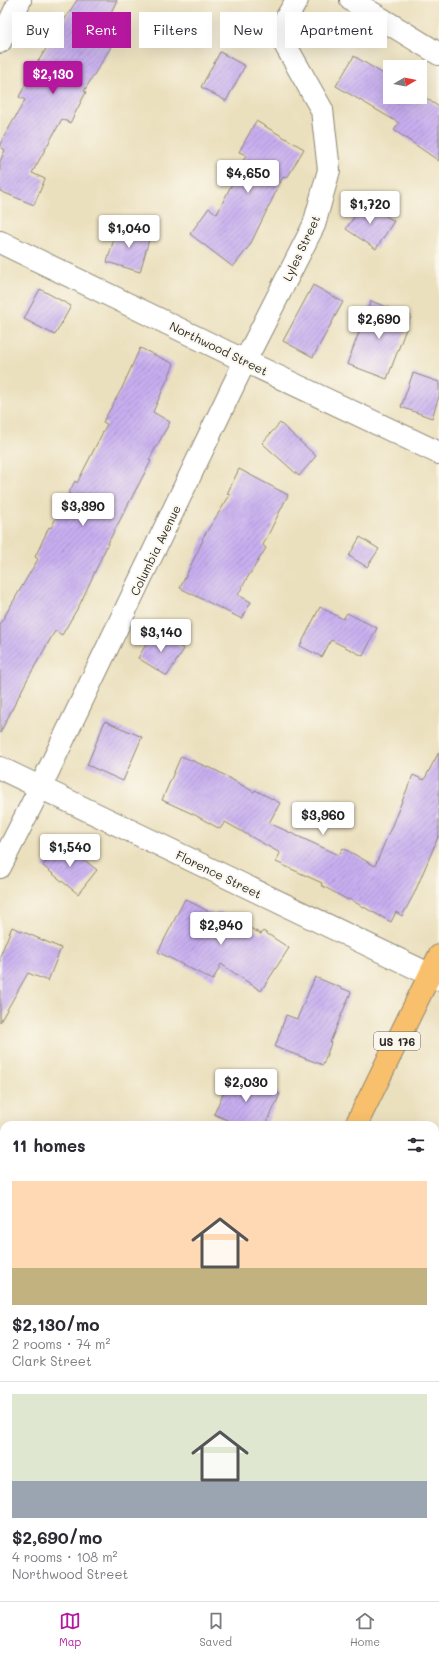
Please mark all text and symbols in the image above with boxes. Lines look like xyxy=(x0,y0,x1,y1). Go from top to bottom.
chip: Buy xyxy=(12,12,64,48)
chip: Rent xyxy=(72,12,131,48)
chip: Filters xyxy=(139,12,212,48)
chip: New xyxy=(220,12,277,48)
chip: Apartment xyxy=(285,12,387,48)
north arrow xyxy=(383,60,427,104)
map controls xyxy=(383,60,427,104)
pin: $2,130 xyxy=(20,61,86,95)
text: $2,130 xyxy=(32,65,74,82)
pin: $4,650 xyxy=(215,160,281,194)
text: $4,650 xyxy=(226,164,270,181)
pin: $1,720 xyxy=(337,191,403,225)
text: $1,720 xyxy=(350,195,390,212)
street label: Lyles Street xyxy=(279,212,323,284)
pin: $1,040 xyxy=(96,215,162,249)
text: $1,040 xyxy=(108,219,150,236)
pin: $2,690 xyxy=(346,306,412,340)
text: $2,690 xyxy=(357,310,401,327)
street label: Northwood Street xyxy=(167,317,271,379)
pin: $3,390 xyxy=(50,493,116,527)
text: $3,390 xyxy=(61,497,105,514)
street label: Columbia Avenue xyxy=(126,502,184,598)
pin: $3,140 xyxy=(128,619,194,653)
text: $3,140 xyxy=(140,623,182,640)
pin: $3,960 xyxy=(290,802,356,836)
text: $3,960 xyxy=(301,806,345,823)
pin: $1,540 xyxy=(37,834,103,868)
text: $1,540 xyxy=(49,838,91,855)
street label: Florence Street xyxy=(173,846,265,902)
pin: $2,940 xyxy=(188,912,254,946)
text: $2,940 xyxy=(199,916,243,933)
road number: US 176 xyxy=(374,1032,420,1050)
pin: $2,030 xyxy=(213,1069,279,1103)
text: $2,030 xyxy=(224,1073,268,1090)
text: 11 homes xyxy=(12,1134,86,1156)
icon: filters xyxy=(405,1134,427,1156)
icon: home xyxy=(184,1207,256,1279)
text: $2,130/mo xyxy=(12,1313,100,1335)
text: 2 rooms · 74 m² xyxy=(12,1335,110,1352)
text: Clark Street xyxy=(12,1352,92,1369)
icon: home xyxy=(184,1420,256,1492)
text: $2,690/mo xyxy=(12,1526,102,1548)
text: 4 rooms · 108 m² xyxy=(12,1548,118,1565)
text: Northwood Street xyxy=(12,1565,128,1582)
tab: Map xyxy=(59,1610,81,1649)
tab: Saved xyxy=(199,1610,232,1649)
tab: Home xyxy=(350,1610,380,1649)

